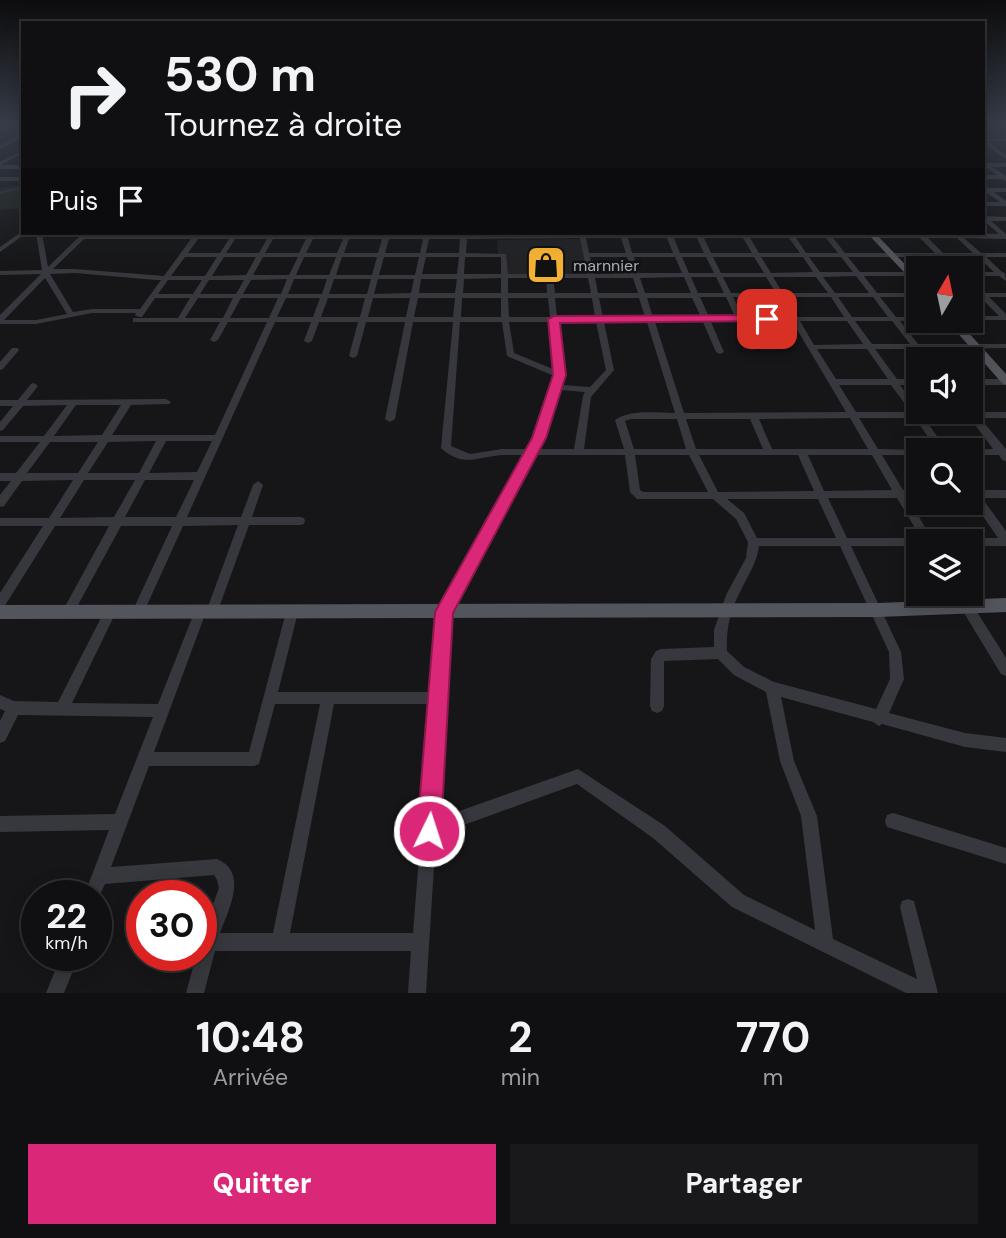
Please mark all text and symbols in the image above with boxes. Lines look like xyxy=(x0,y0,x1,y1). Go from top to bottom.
text: 530 m xyxy=(164,42,316,106)
icon: right xyxy=(49,49,140,140)
text: Tournez à droite xyxy=(164,104,402,146)
icon: arrive xyxy=(112,182,150,220)
text: Puis xyxy=(49,184,98,218)
shop icon: marnnier xyxy=(525,244,567,286)
place label: marnnier xyxy=(573,255,639,276)
north arrow xyxy=(906,256,984,332)
map controls xyxy=(906,256,983,606)
pin xyxy=(737,289,797,349)
icon: arrive xyxy=(748,300,786,338)
button: sound xyxy=(906,347,983,424)
button: search xyxy=(906,438,983,515)
button: layers xyxy=(906,529,983,606)
position arrow xyxy=(392,794,466,868)
speed limit sign: 30 xyxy=(126,880,217,971)
text: 22 xyxy=(46,893,87,939)
text: km/h xyxy=(45,931,88,955)
text: 10:48 xyxy=(196,1010,305,1065)
text: 2 xyxy=(508,1010,533,1065)
text: 770 xyxy=(736,1010,810,1065)
text: Arrivée xyxy=(213,1062,288,1092)
text: min xyxy=(501,1062,540,1092)
text: m xyxy=(763,1062,783,1092)
button: Quitter xyxy=(28,1144,496,1224)
button: Partager xyxy=(510,1144,978,1224)

